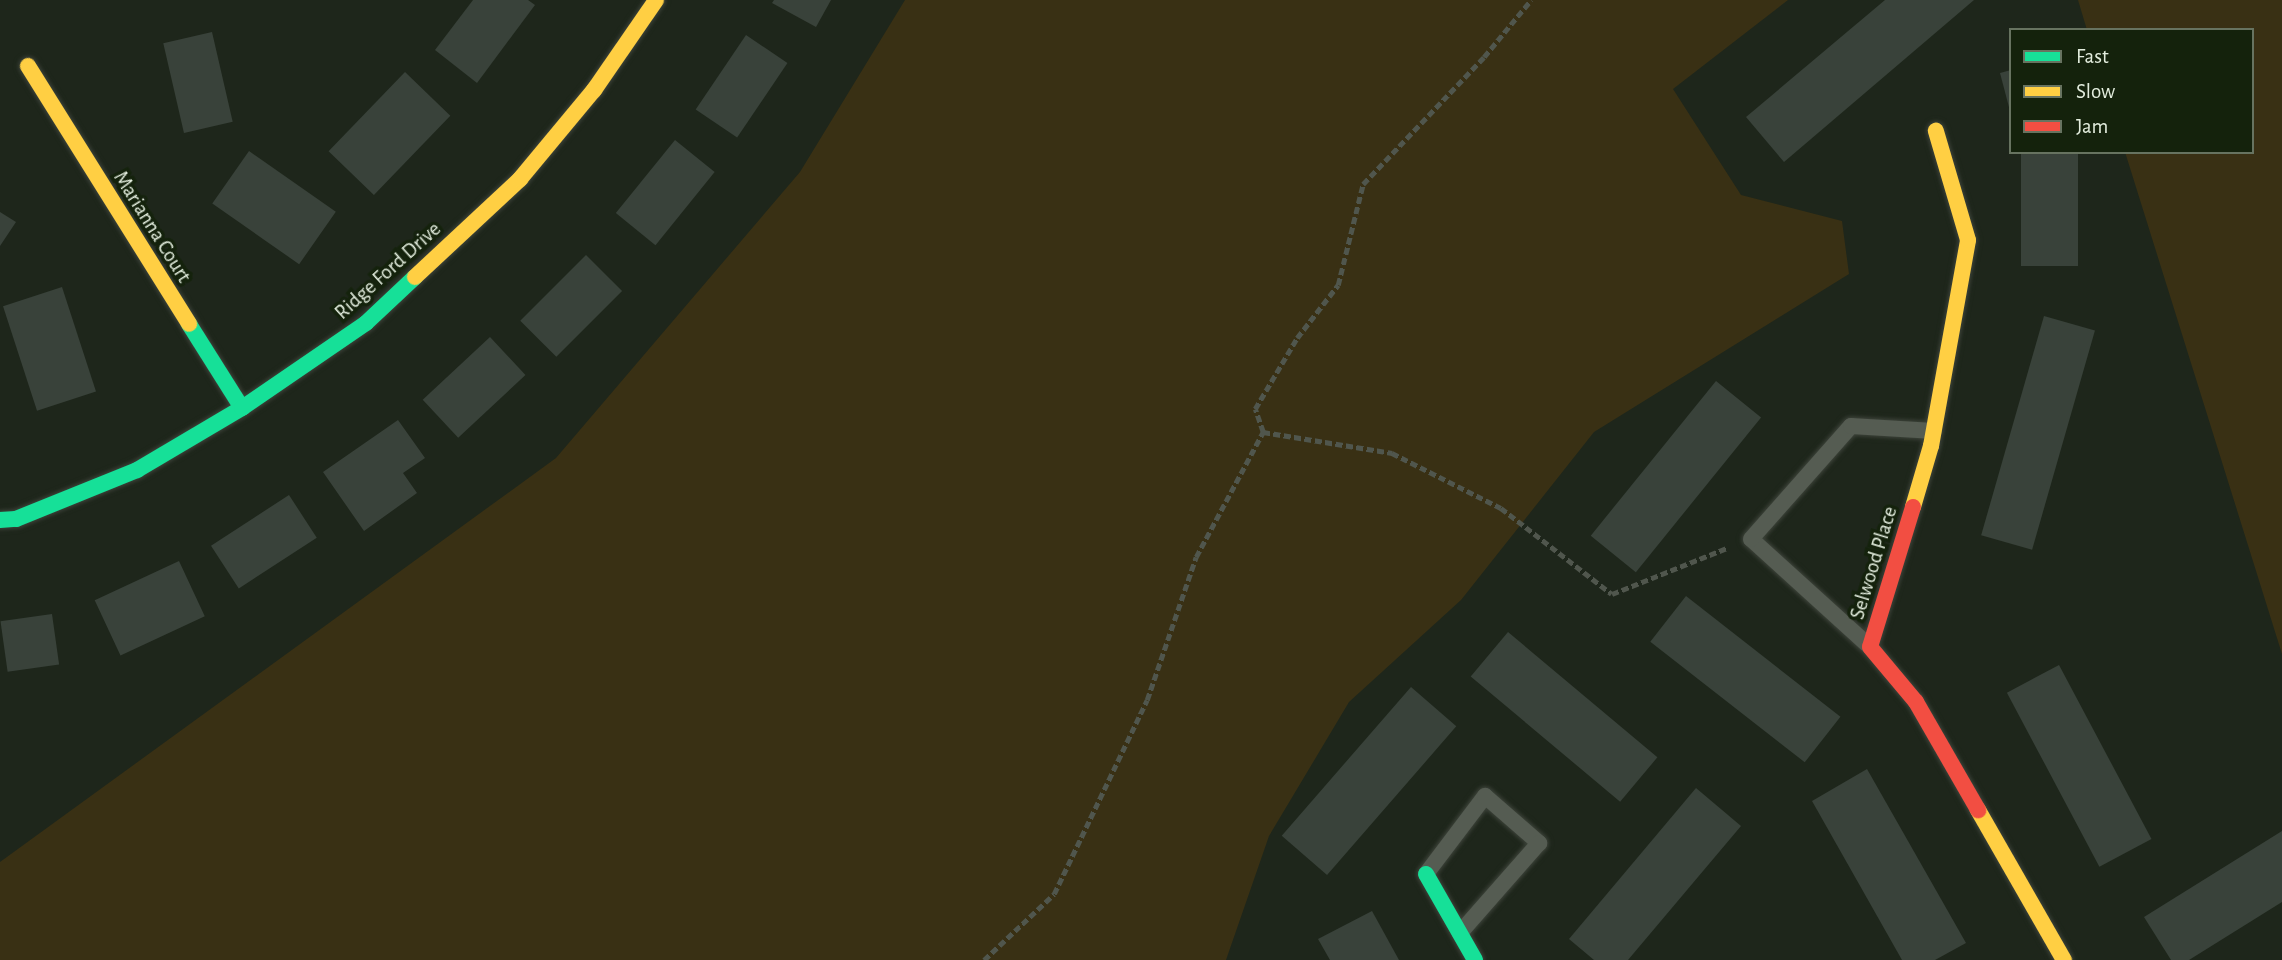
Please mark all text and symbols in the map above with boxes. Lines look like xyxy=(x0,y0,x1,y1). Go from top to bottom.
legend xyxy=(2009,28,2254,154)
text: Fast xyxy=(2076,46,2109,67)
text: Slow xyxy=(2076,81,2115,102)
text: Jam xyxy=(2076,116,2108,137)
street label: Marianna Court xyxy=(108,167,196,287)
street label: Ridge Ford Drive xyxy=(330,217,446,325)
street label: Selwood Place xyxy=(1845,504,1903,622)

